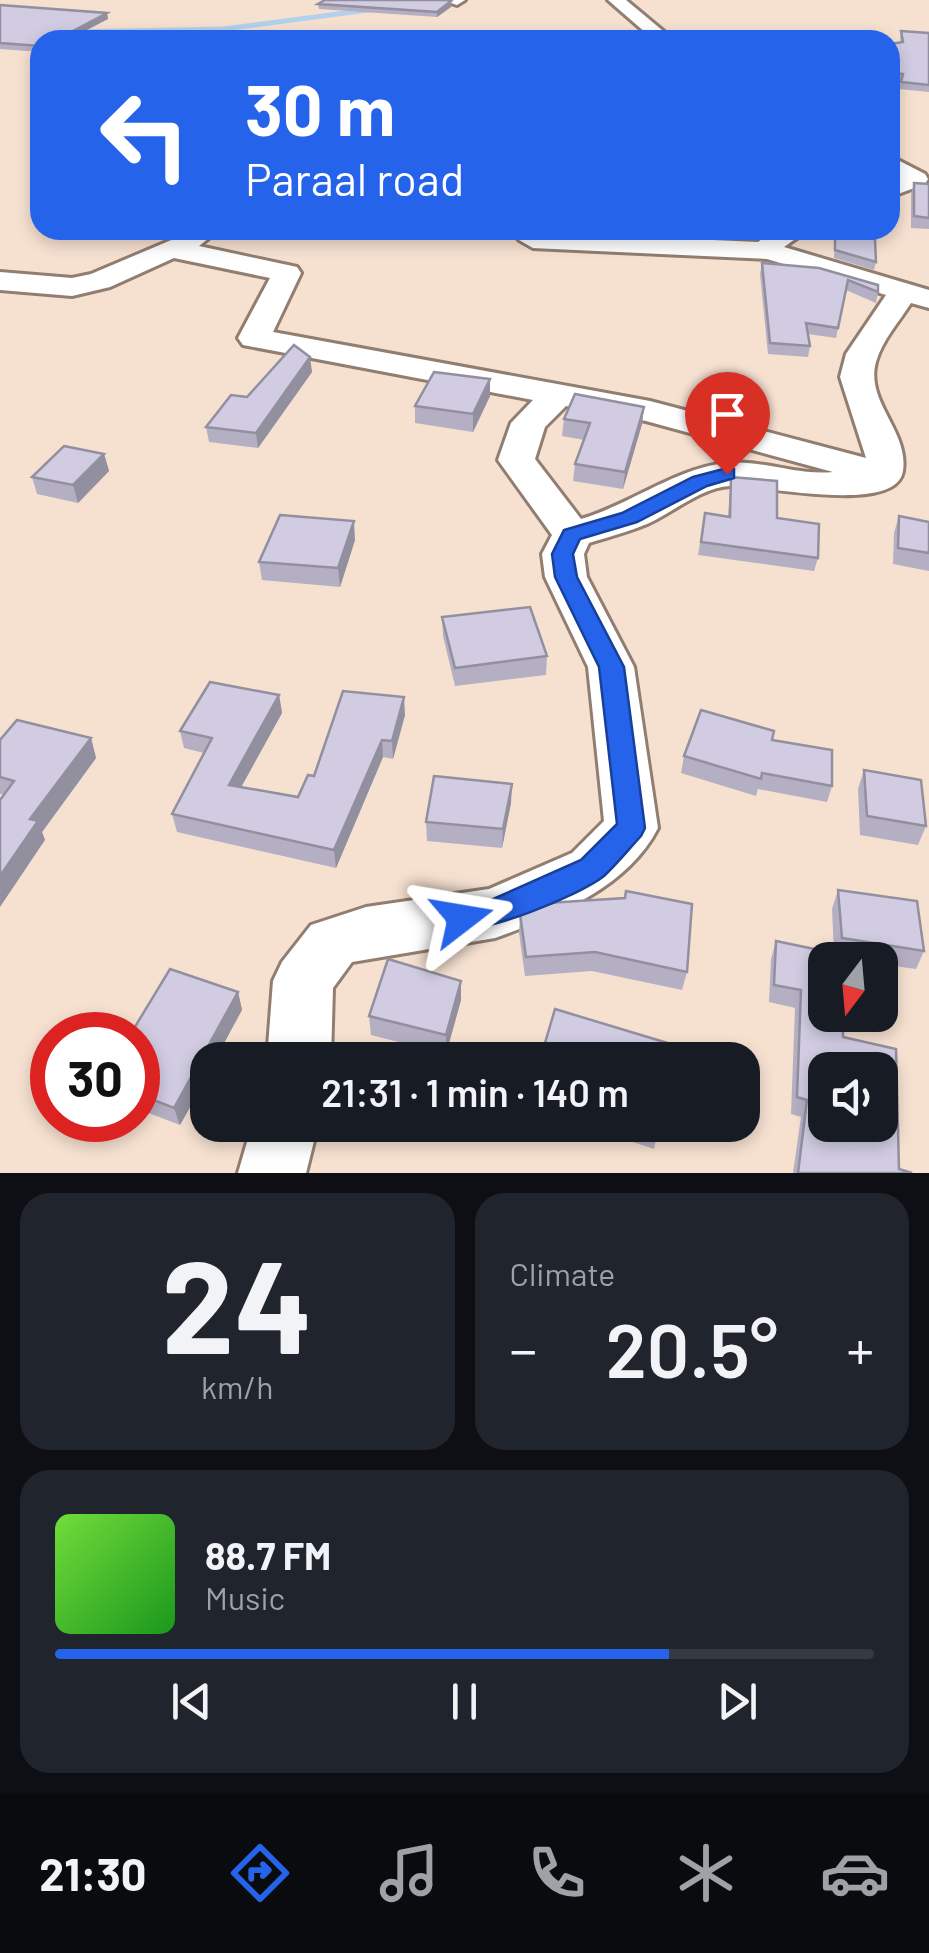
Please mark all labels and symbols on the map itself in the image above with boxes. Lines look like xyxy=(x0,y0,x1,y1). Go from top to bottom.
pin xyxy=(685,372,770,475)
position arrow xyxy=(410,866,514,970)
north arrow xyxy=(808,942,898,1032)
speed limit sign: 30 xyxy=(30,1012,160,1142)

